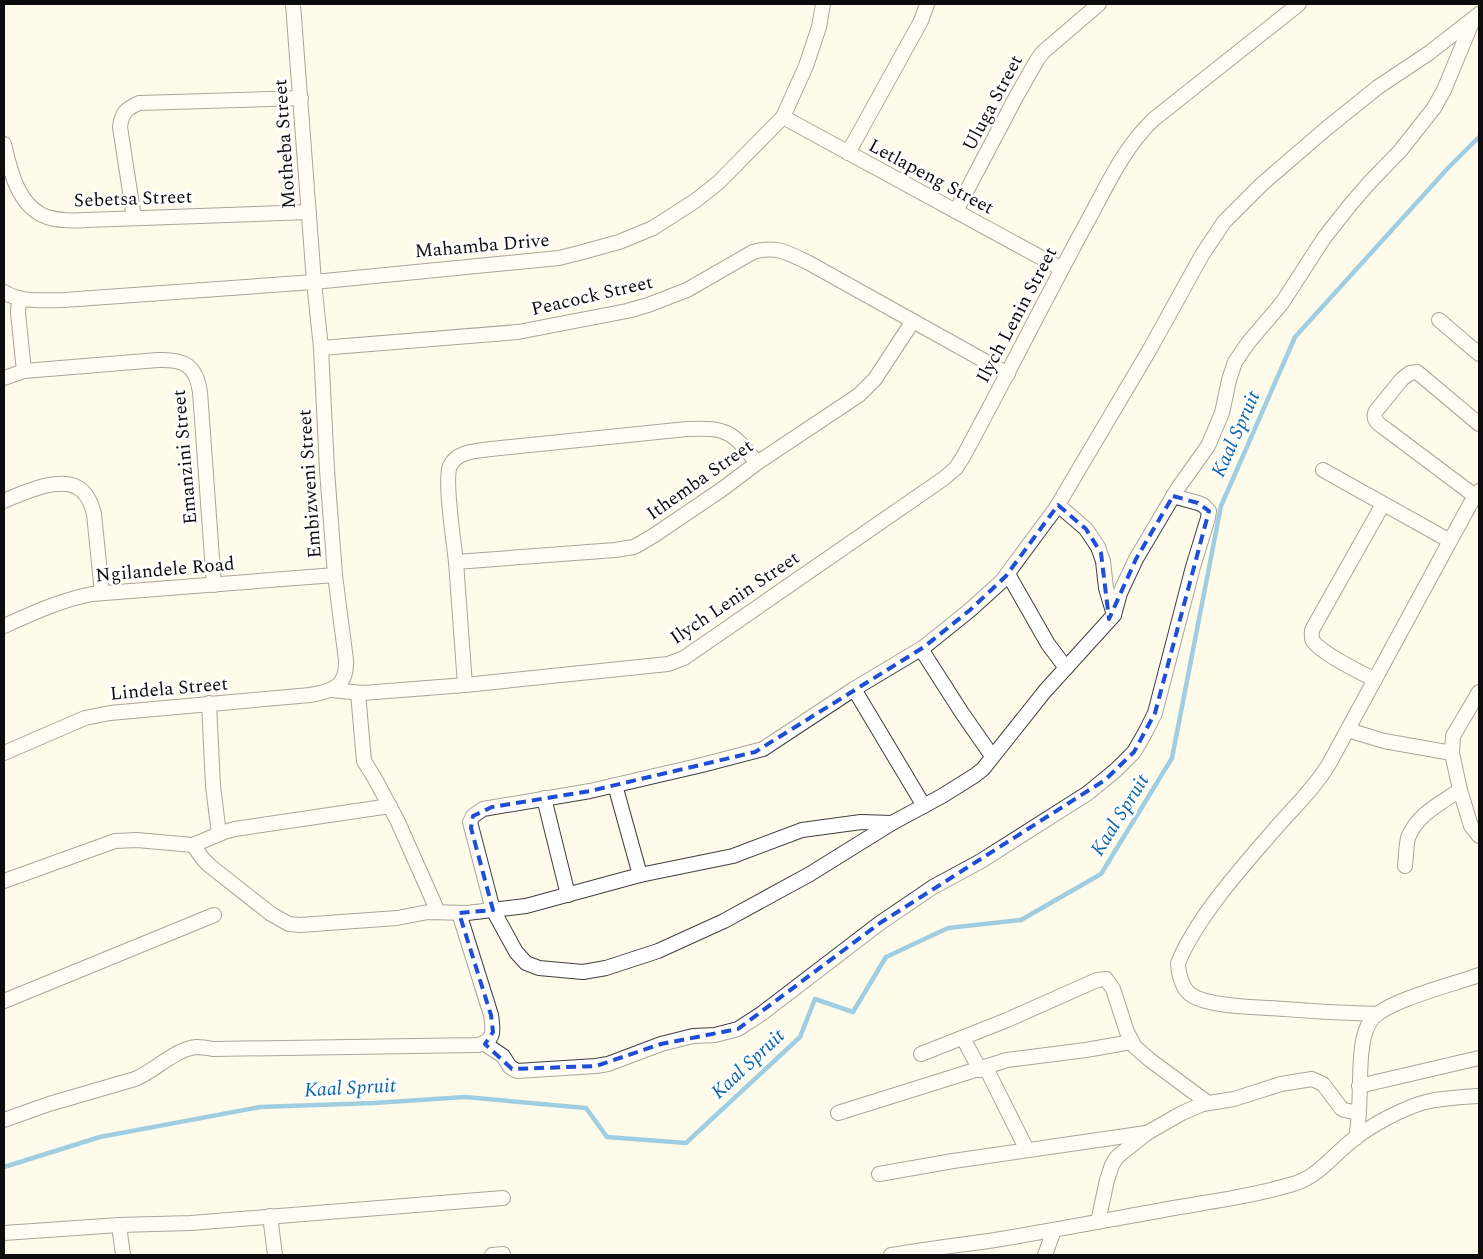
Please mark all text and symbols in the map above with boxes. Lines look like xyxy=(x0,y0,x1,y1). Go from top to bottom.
street label: Uluga Street xyxy=(955,49,1031,156)
street label: Motheba Street xyxy=(266,78,304,210)
street label: Letlapeng Street xyxy=(863,132,999,223)
street label: Sebetsa Street xyxy=(73,182,193,216)
street label: Mahamba Drive xyxy=(413,226,551,266)
street label: Ilych Lenin Street xyxy=(969,241,1065,388)
street label: Peacock Street xyxy=(528,268,656,324)
water label: Kaal Spruit xyxy=(1204,385,1269,482)
street label: Emanzini Street xyxy=(165,388,205,526)
street label: Embizweni Street xyxy=(290,408,330,559)
street label: Ithemba Street xyxy=(640,432,760,528)
street label: Ilych Lenin Street xyxy=(664,544,806,652)
street label: Ngilandele Road xyxy=(94,549,236,591)
street label: Lindela Street xyxy=(109,669,229,709)
water label: Kaal Spruit xyxy=(1083,767,1157,862)
water label: Kaal Spruit xyxy=(704,1021,792,1106)
water label: Kaal Spruit xyxy=(303,1071,397,1105)

